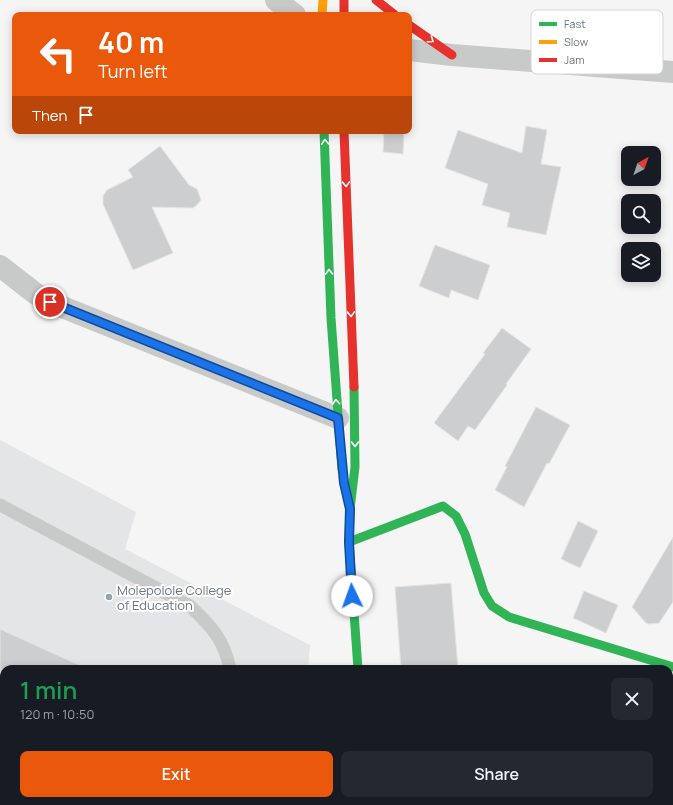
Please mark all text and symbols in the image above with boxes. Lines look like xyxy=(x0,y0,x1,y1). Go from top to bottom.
legend xyxy=(531,10,663,74)
text: Fast xyxy=(564,16,586,31)
text: 40 m xyxy=(98,23,164,61)
icon: left xyxy=(32,28,84,80)
text: Slow xyxy=(564,34,589,49)
one-way arrow xyxy=(426,35,433,42)
text: Jam xyxy=(564,52,585,67)
text: Turn left xyxy=(98,59,168,83)
icon: arrive xyxy=(75,104,97,126)
text: Then xyxy=(32,105,67,126)
one-way arrow xyxy=(321,139,329,145)
north arrow xyxy=(621,146,661,186)
map controls xyxy=(621,146,661,282)
one-way arrow xyxy=(342,181,350,187)
button: search xyxy=(621,194,661,234)
button: layers xyxy=(621,242,661,282)
one-way arrow xyxy=(325,269,334,275)
pin xyxy=(33,285,67,319)
icon: arrive xyxy=(39,291,61,313)
one-way arrow xyxy=(347,311,355,317)
one-way arrow xyxy=(332,399,341,405)
one-way arrow xyxy=(351,441,359,447)
position arrow xyxy=(331,575,373,617)
place label: Molepolole College of Education xyxy=(117,581,232,614)
marker: Molepolole College of Education xyxy=(104,592,114,602)
text: 1 min xyxy=(20,673,77,706)
button: close xyxy=(611,678,653,720)
text: 120 m · 10:50 xyxy=(20,705,95,723)
button: Exit xyxy=(20,751,333,797)
button: Share xyxy=(341,751,653,797)

